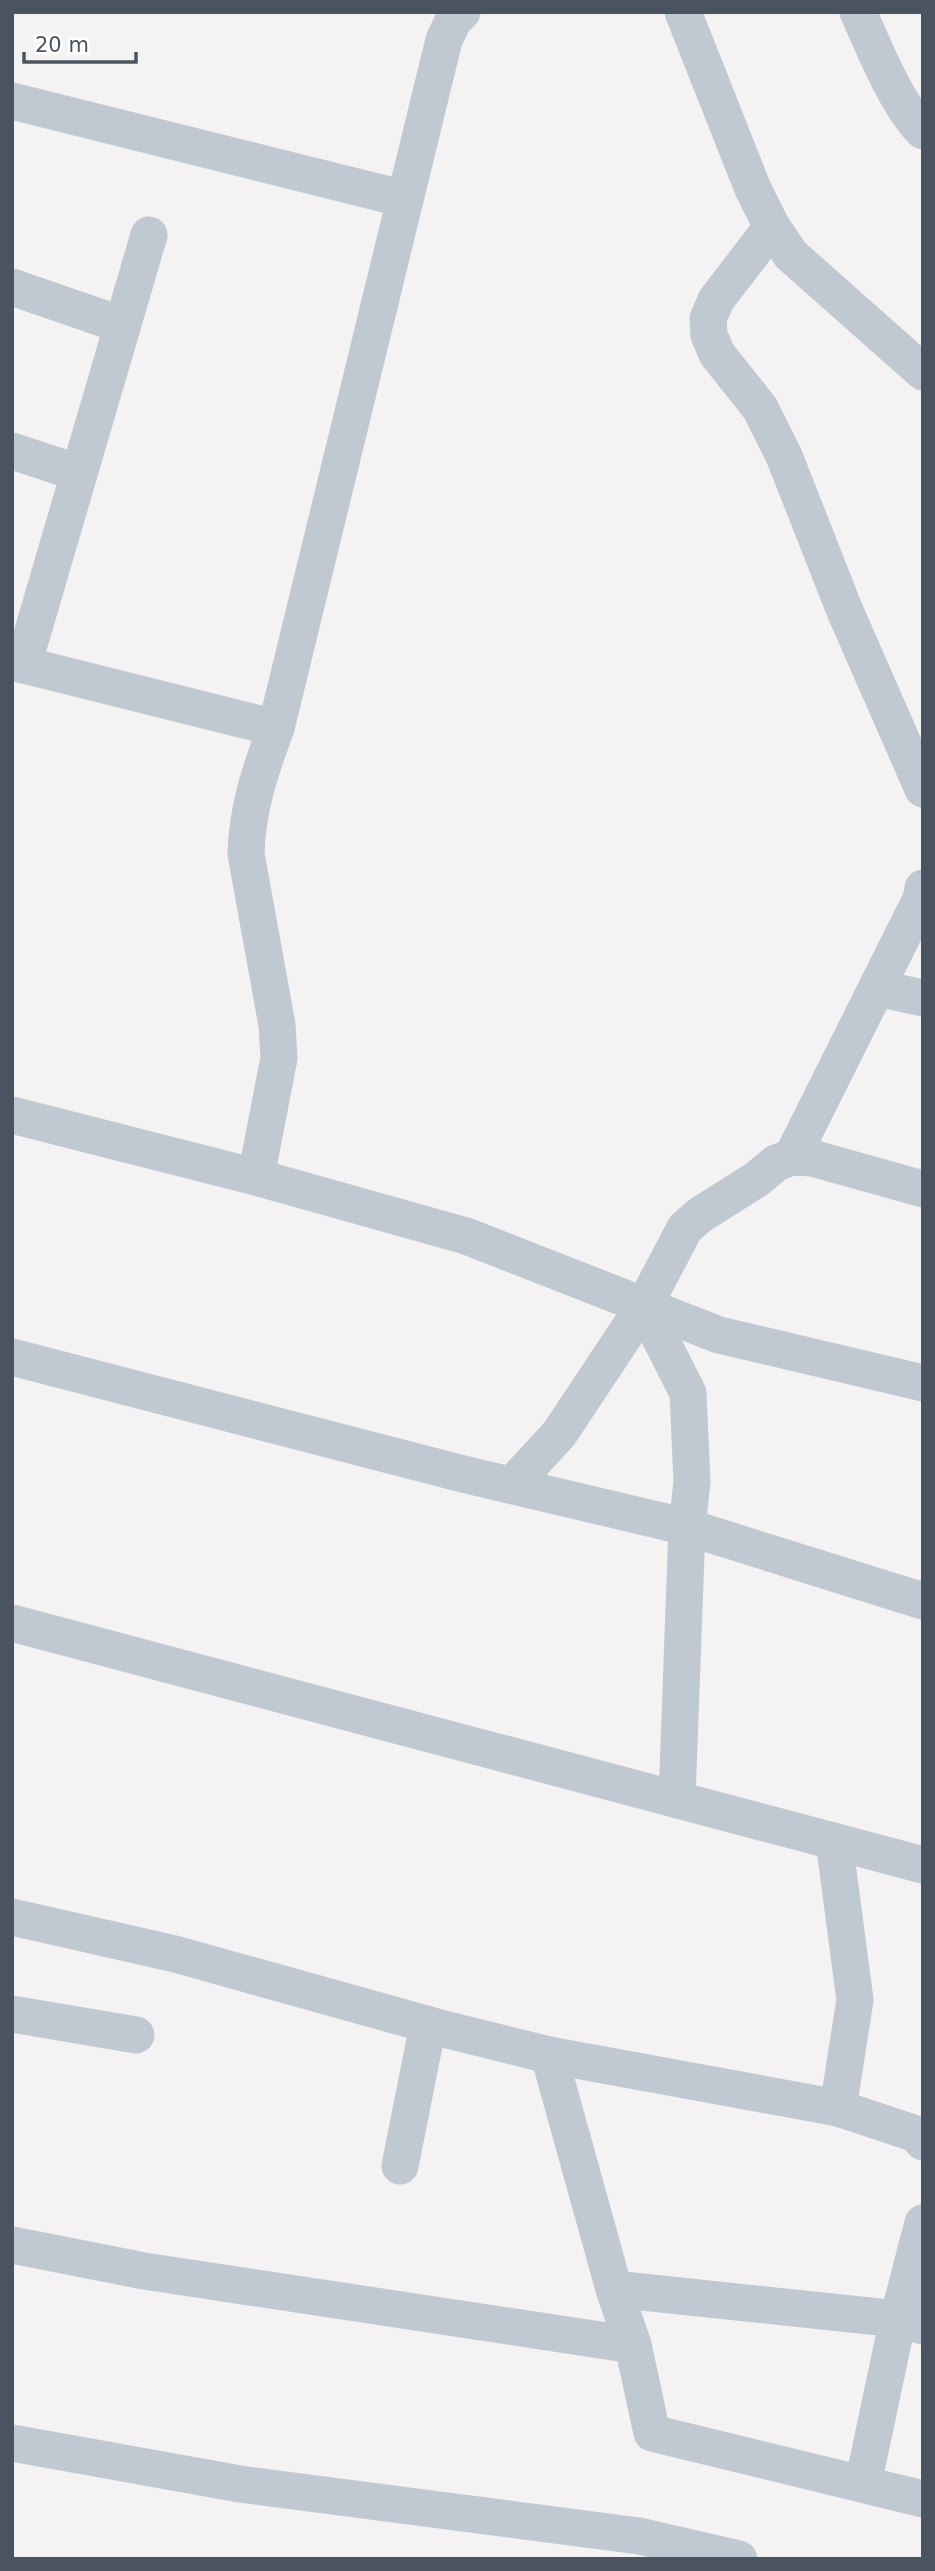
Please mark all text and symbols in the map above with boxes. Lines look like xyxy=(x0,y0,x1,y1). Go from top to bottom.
scale bar xyxy=(24,21,136,65)
text: 20 m xyxy=(35,33,89,57)

